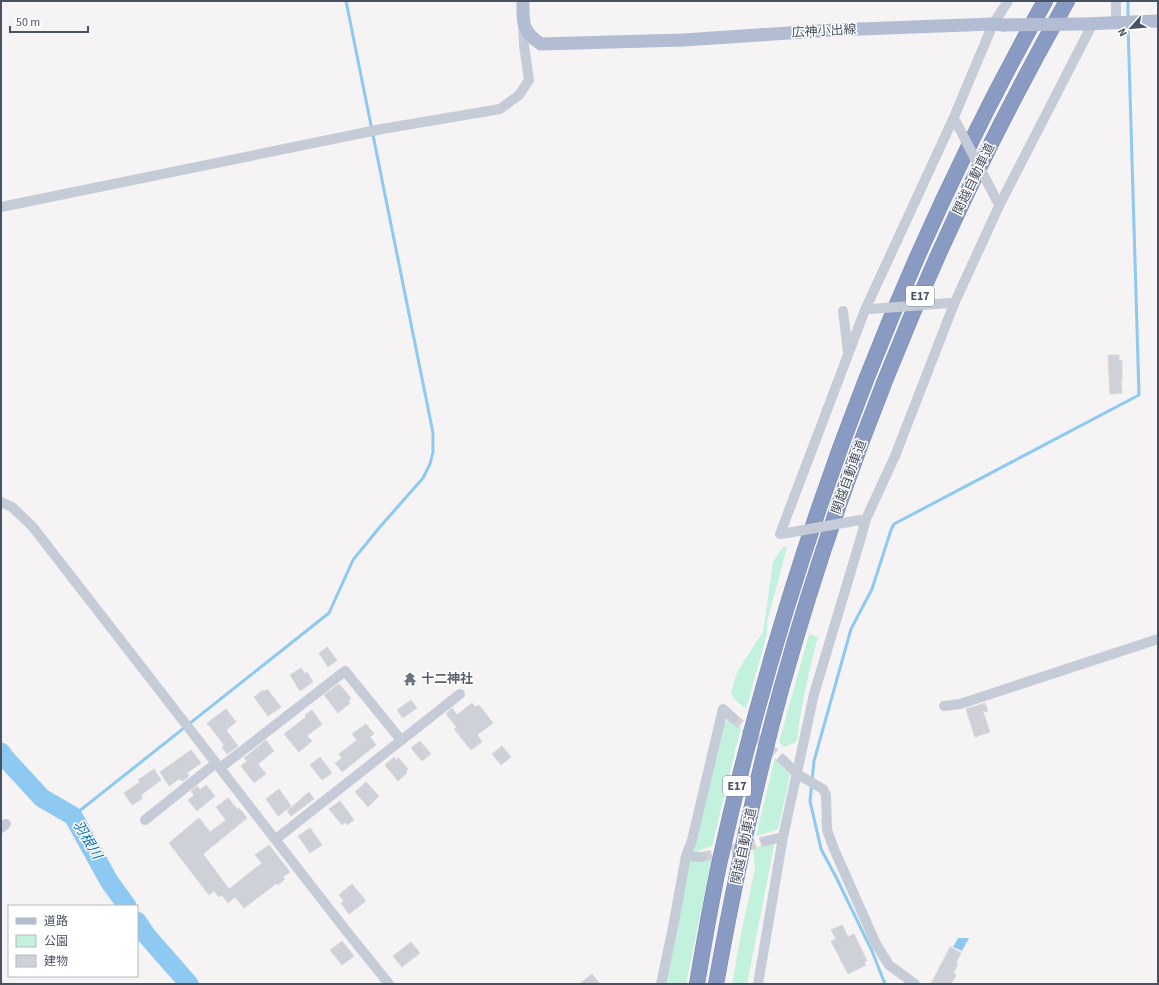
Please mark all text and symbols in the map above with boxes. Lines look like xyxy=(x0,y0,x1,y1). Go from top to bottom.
scale bar xyxy=(10,8,88,34)
north arrow xyxy=(1111,8,1151,48)
text: 50 m xyxy=(16,14,40,31)
street label: 広神小出線 xyxy=(791,20,857,42)
text: N xyxy=(1114,26,1131,39)
street label: 関越自動車道 xyxy=(949,140,999,218)
road number: E17 xyxy=(906,286,934,306)
street label: 関越自動車道 xyxy=(827,437,871,517)
place label: 十二神社 xyxy=(421,670,473,688)
temple icon: 十二神社 xyxy=(402,671,418,687)
road number: E17 xyxy=(723,776,751,796)
street label: 関越自動車道 xyxy=(727,806,761,886)
water label: 羽根川 xyxy=(68,817,107,865)
legend xyxy=(8,905,138,977)
text: 道路 xyxy=(44,913,68,930)
text: 公園 xyxy=(44,933,68,950)
text: 建物 xyxy=(44,953,68,970)

